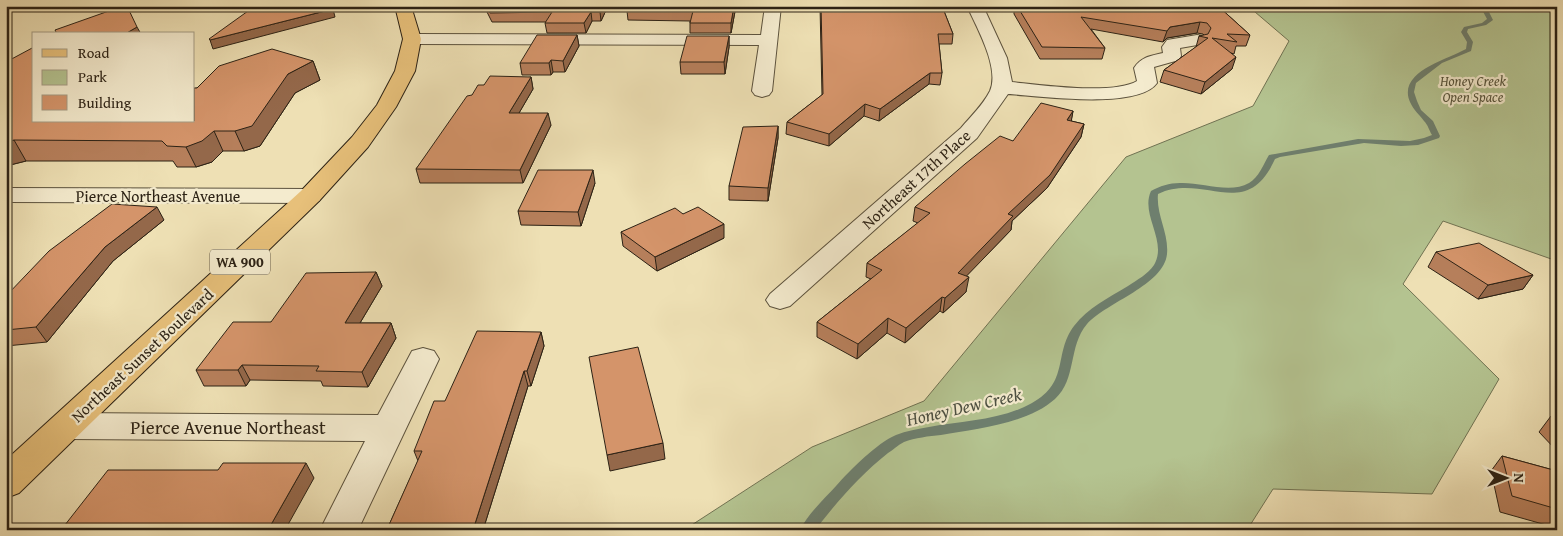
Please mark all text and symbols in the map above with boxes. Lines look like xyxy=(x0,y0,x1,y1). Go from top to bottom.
legend xyxy=(32,32,195,122)
text: Road xyxy=(78,42,109,63)
text: Park xyxy=(78,66,107,87)
park label: Honey Creek Open Space xyxy=(1439,71,1507,107)
text: Building xyxy=(78,92,132,113)
street label: Northeast 17th Place xyxy=(856,123,976,235)
street label: Pierce Northeast Avenue xyxy=(76,184,240,208)
road number: WA 900 xyxy=(210,250,270,274)
street label: Northeast Sunset Boulevard xyxy=(65,282,219,428)
water label: Honey Dew Creek xyxy=(903,380,1025,433)
street label: Pierce Avenue Northeast xyxy=(130,413,326,441)
north arrow xyxy=(1480,454,1530,504)
text: N xyxy=(1509,473,1529,483)

